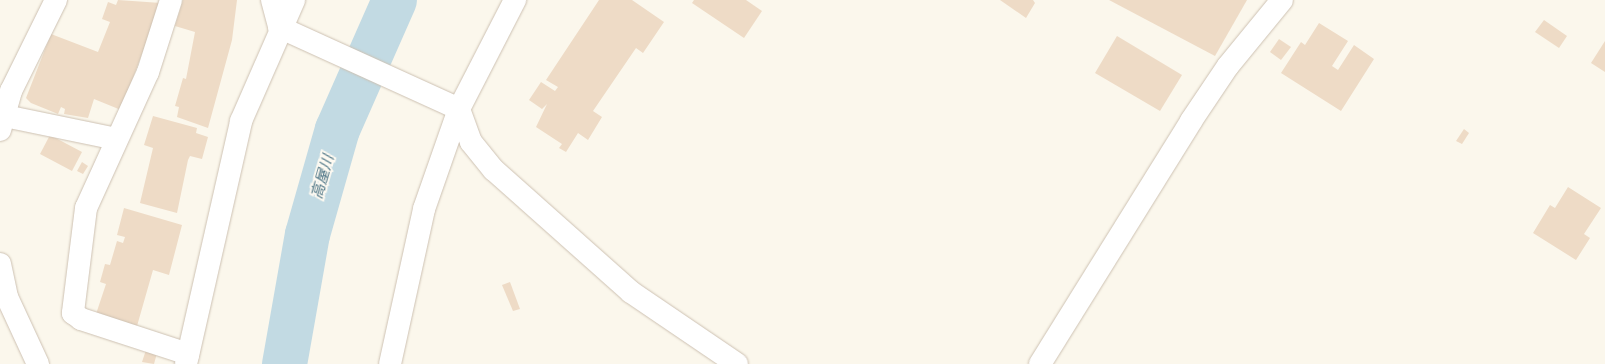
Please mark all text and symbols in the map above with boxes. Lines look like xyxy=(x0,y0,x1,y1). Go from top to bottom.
water label: 高屋川 xyxy=(308,153,338,201)

